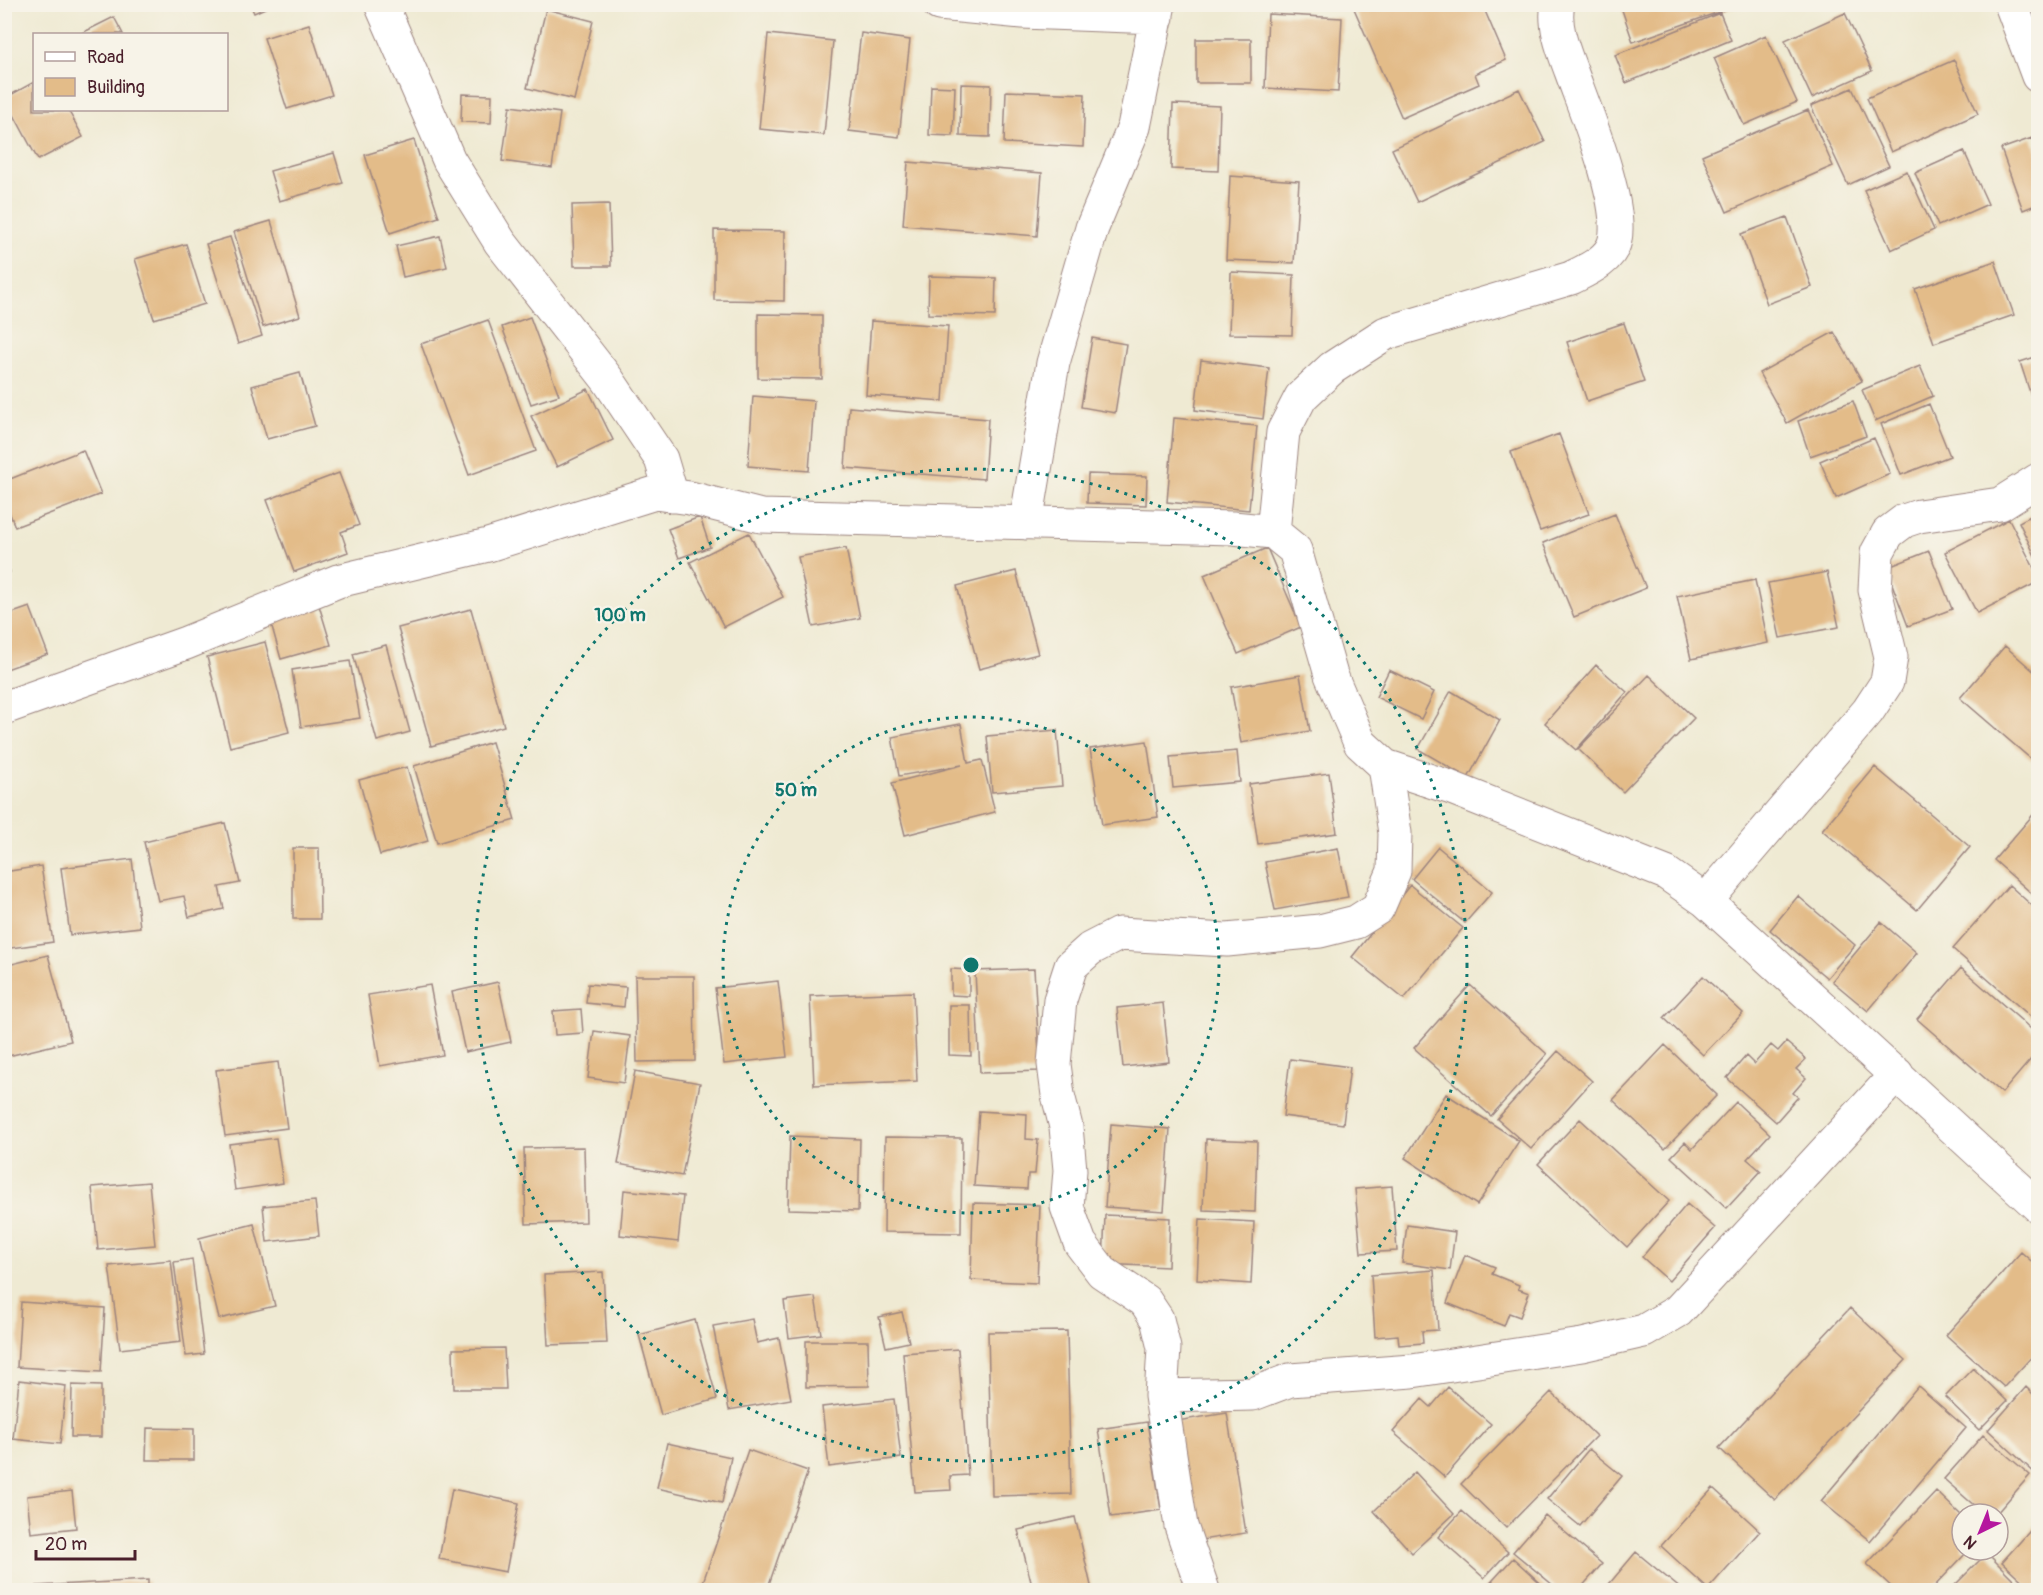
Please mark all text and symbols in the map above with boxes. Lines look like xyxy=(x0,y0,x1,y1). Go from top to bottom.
legend xyxy=(33,33,228,111)
text: Road xyxy=(87,46,124,69)
text: Building xyxy=(87,76,145,99)
text: 100 m xyxy=(594,604,646,627)
text: 50 m xyxy=(775,779,817,802)
centre of rings xyxy=(961,955,981,975)
north arrow xyxy=(1950,1502,2010,1562)
scale bar xyxy=(36,1523,135,1561)
text: N xyxy=(1960,1531,1981,1553)
text: 20 m xyxy=(45,1533,87,1556)

